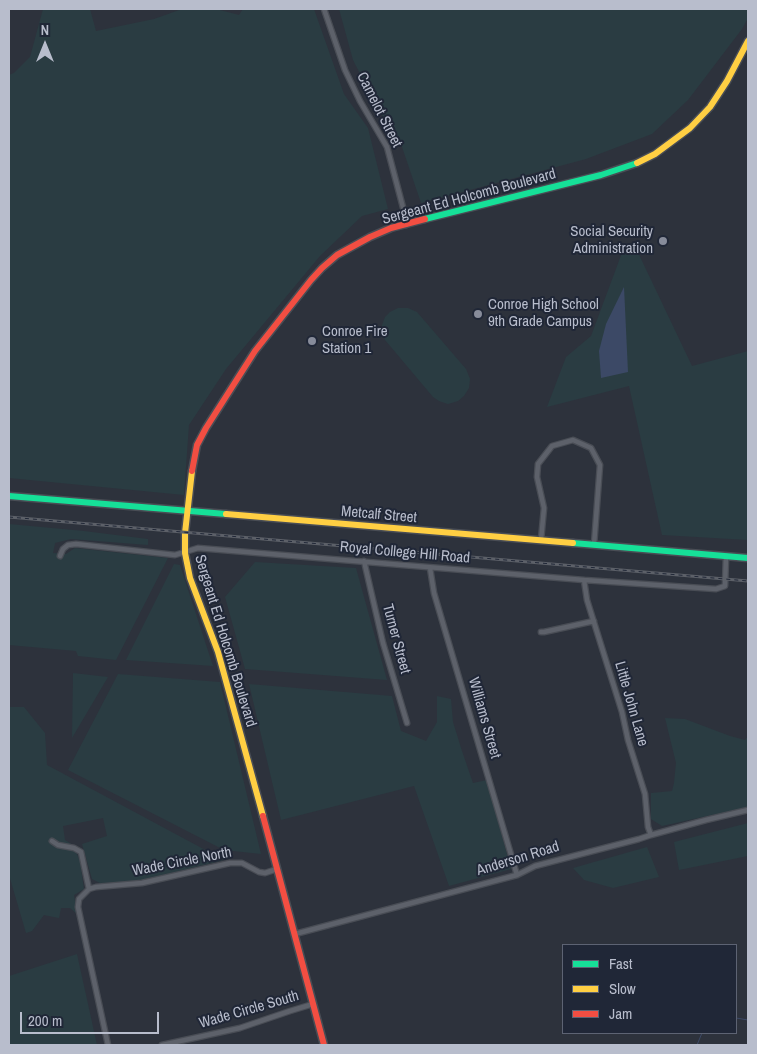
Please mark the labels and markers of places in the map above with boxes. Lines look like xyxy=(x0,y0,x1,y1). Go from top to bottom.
place label: Social Security Administration xyxy=(570,223,653,258)
marker: Social Security Administration xyxy=(657,235,669,247)
place label: Conroe High School 9th Grade Campus xyxy=(488,296,599,331)
marker: Conroe High School 9th Grade Campus xyxy=(472,308,484,320)
place label: Conroe Fire Station 1 xyxy=(322,323,388,358)
marker: Conroe Fire Station 1 xyxy=(306,335,318,347)

